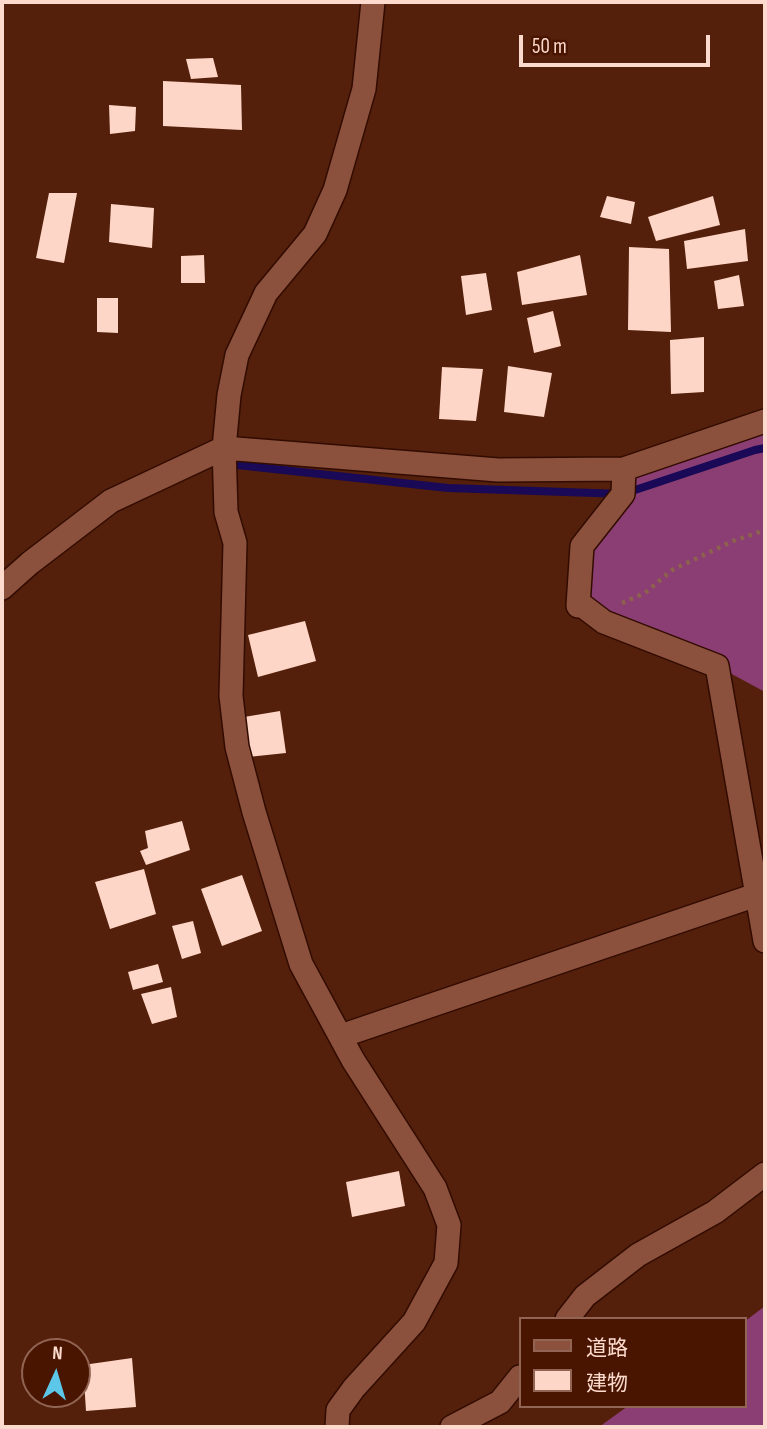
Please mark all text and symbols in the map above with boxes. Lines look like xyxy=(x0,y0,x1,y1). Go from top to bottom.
scale bar xyxy=(522,21,713,65)
text: 50 m xyxy=(532,34,567,59)
legend xyxy=(518,1317,746,1408)
text: 道路 xyxy=(586,1336,628,1361)
north arrow xyxy=(21,1338,91,1408)
text: N xyxy=(51,1342,63,1365)
text: 建物 xyxy=(586,1371,628,1396)

